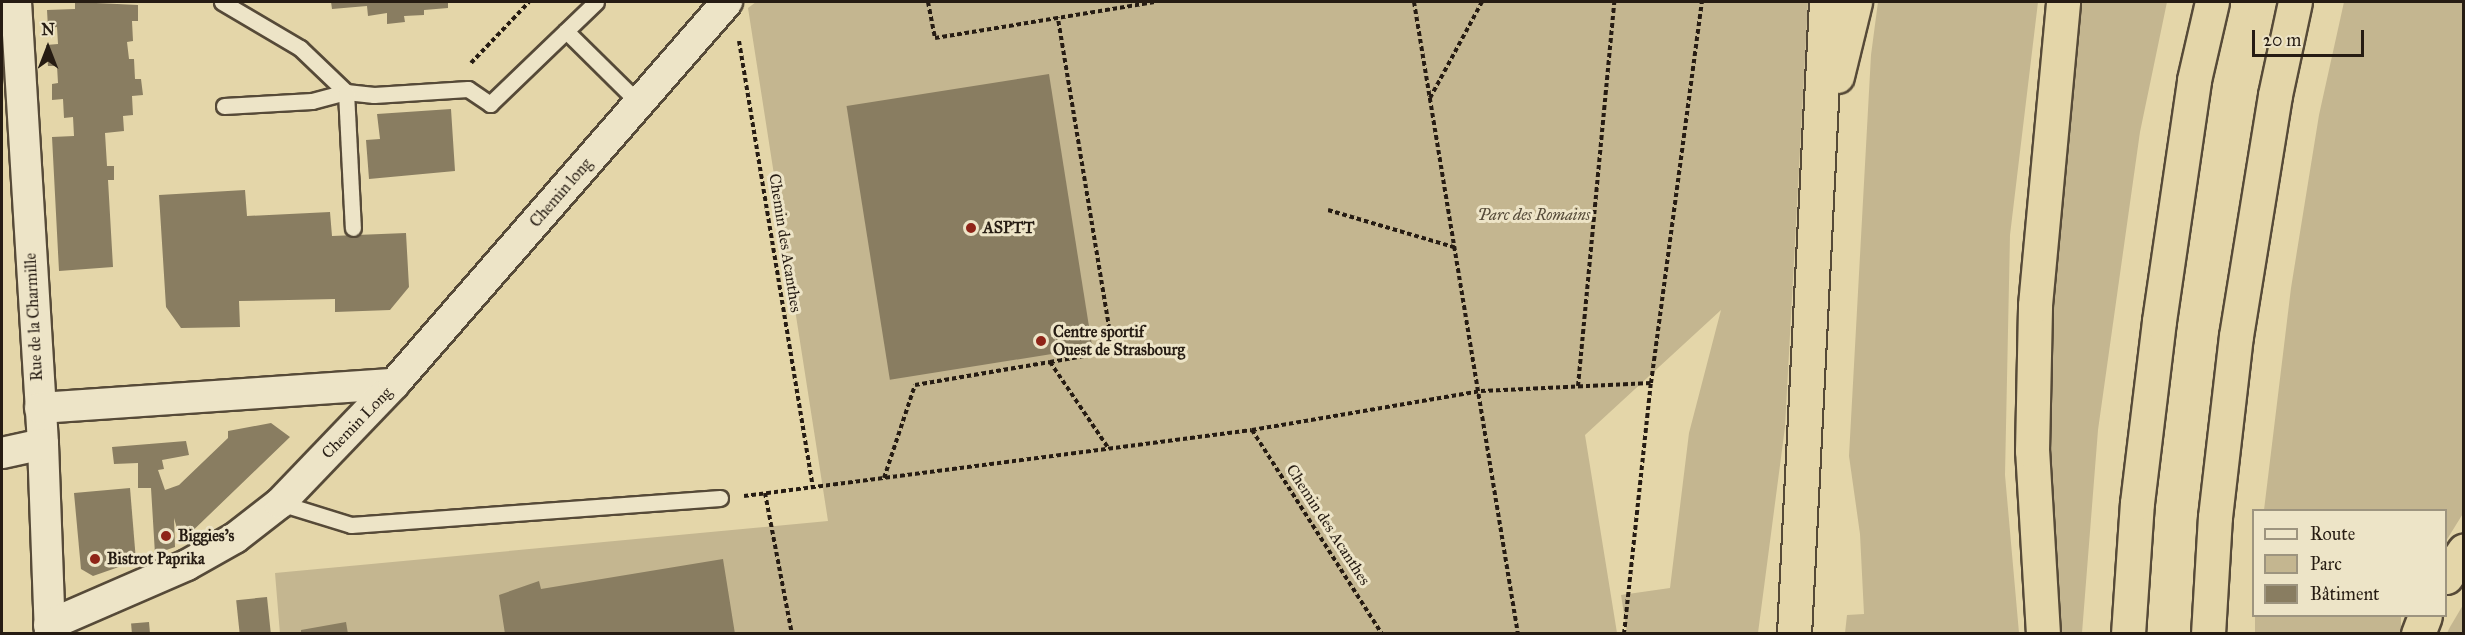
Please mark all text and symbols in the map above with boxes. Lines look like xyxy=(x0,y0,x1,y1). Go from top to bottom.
north arrow xyxy=(18,18,78,78)
scale bar xyxy=(2255,18,2368,56)
text: N xyxy=(41,20,55,39)
text: 20 m xyxy=(2263,29,2301,51)
street label: Chemin long xyxy=(526,155,596,231)
street label: Chemin des Acanthes xyxy=(765,172,805,314)
park label: Parc des Romains xyxy=(1478,205,1590,225)
place label: ASPTT xyxy=(983,218,1034,238)
marker: ASPTT xyxy=(964,221,978,235)
street label: Rue de la Charmille xyxy=(21,253,47,381)
place label: Centre sportif Ouest de Strasbourg xyxy=(1053,322,1185,360)
marker: Centre sportif Ouest de Strasbourg xyxy=(1034,334,1048,348)
street label: Chemin Long xyxy=(318,383,396,463)
street label: Chemin des Acanthes xyxy=(1282,461,1374,589)
legend xyxy=(2252,509,2447,617)
text: Route xyxy=(2310,523,2355,545)
place label: Biggies's xyxy=(178,526,234,546)
marker: Biggies's xyxy=(159,529,173,543)
place label: Bistrot Paprika xyxy=(107,549,205,569)
marker: Bistrot Paprika xyxy=(88,552,102,566)
text: Parc xyxy=(2310,553,2342,575)
text: Bâtiment xyxy=(2310,583,2379,605)

